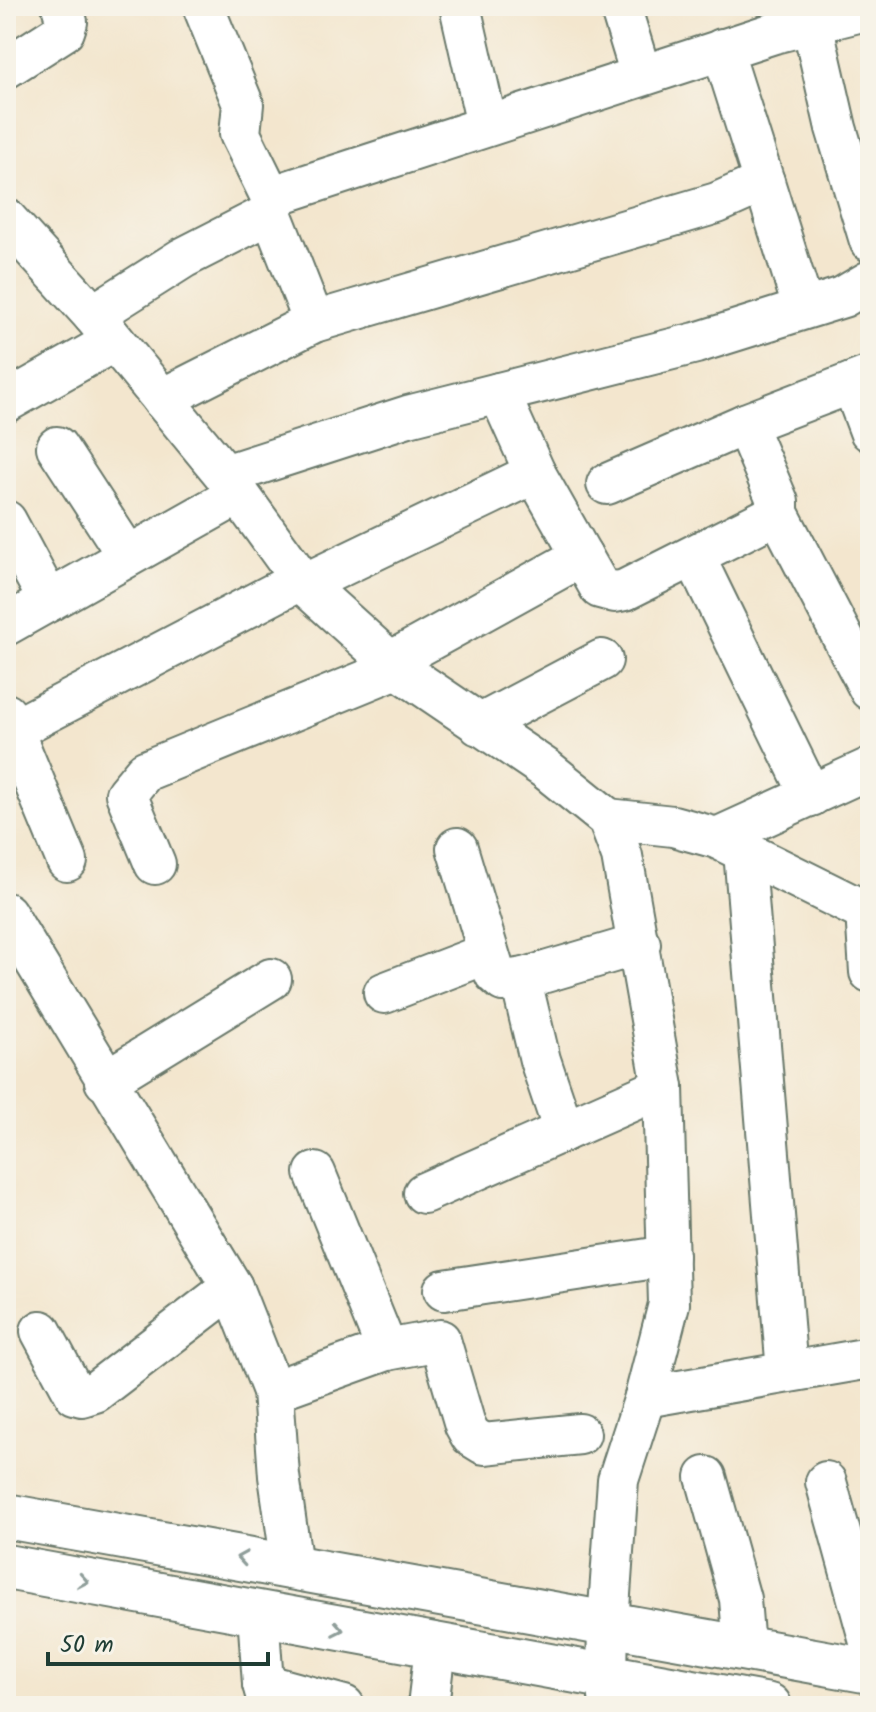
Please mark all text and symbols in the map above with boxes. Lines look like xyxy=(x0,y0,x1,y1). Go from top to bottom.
one-way arrow xyxy=(235,1550,249,1567)
one-way arrow xyxy=(76,1571,90,1588)
scale bar xyxy=(48,1616,268,1666)
one-way arrow xyxy=(332,1619,345,1636)
text: 50 m xyxy=(60,1626,114,1665)

